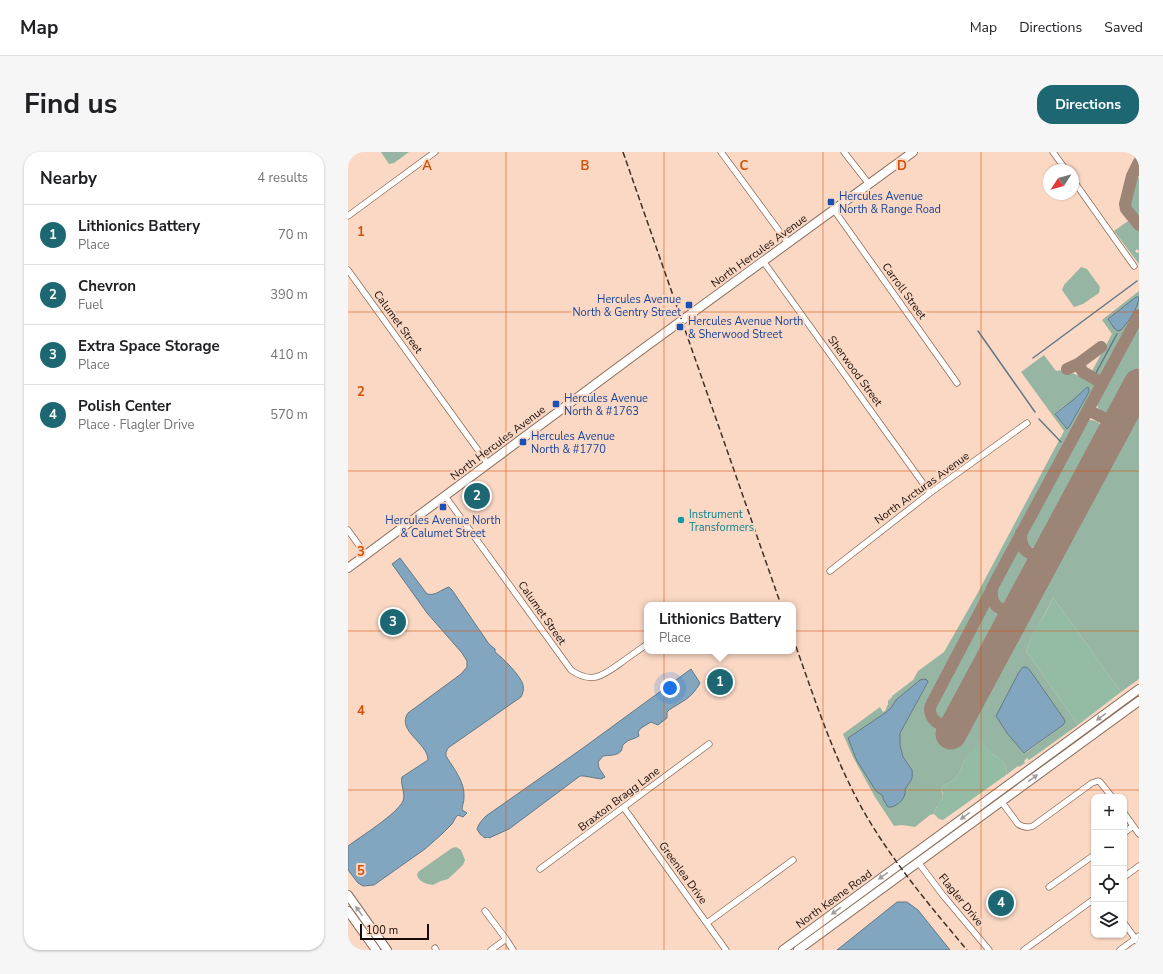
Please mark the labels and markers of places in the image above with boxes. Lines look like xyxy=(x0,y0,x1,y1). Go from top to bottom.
place label: Hercules Avenue North & Range Road xyxy=(839,189,941,217)
marker: Hercules Avenue North & Range Road xyxy=(826,197,836,207)
place label: Hercules Avenue North & Gentry Street xyxy=(572,292,681,320)
marker: Hercules Avenue North & Gentry Street xyxy=(684,300,694,310)
place label: Hercules Avenue North & Sherwood Street xyxy=(688,314,803,342)
marker: Hercules Avenue North & Sherwood Street xyxy=(675,322,685,332)
place label: Hercules Avenue North & #1763 xyxy=(564,391,648,419)
marker: Hercules Avenue North & #1763 xyxy=(551,399,561,409)
place label: Hercules Avenue North & #1770 xyxy=(531,429,615,457)
marker: Hercules Avenue North & #1770 xyxy=(518,437,528,447)
pin: 2 xyxy=(464,481,490,511)
marker: Hercules Avenue North & Calumet Street xyxy=(438,502,448,512)
place label: Instrument Transformers xyxy=(689,507,754,535)
place label: Hercules Avenue North & Calumet Street xyxy=(385,513,501,541)
marker: Instrument Transformers xyxy=(676,515,686,525)
pin: 3 xyxy=(380,607,406,637)
pin: 1 xyxy=(707,667,733,697)
pin: 4 xyxy=(988,888,1014,918)

